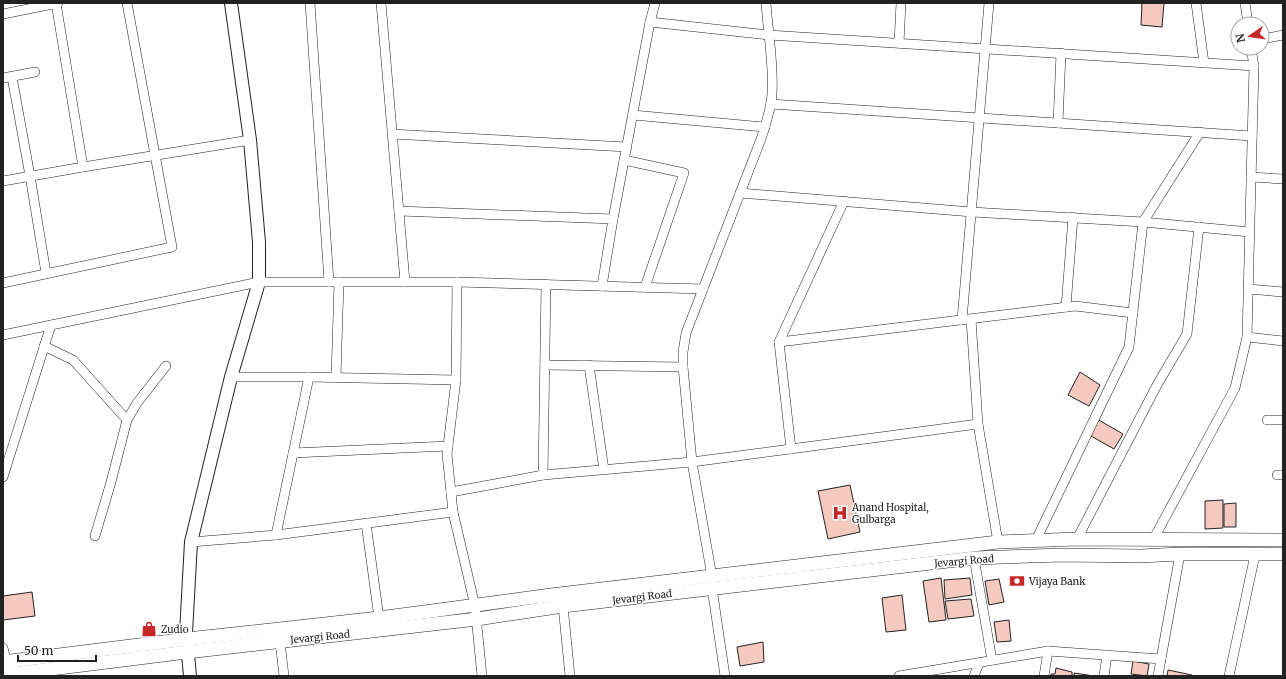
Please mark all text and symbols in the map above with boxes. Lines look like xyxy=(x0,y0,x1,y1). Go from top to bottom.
north arrow xyxy=(1230,16,1270,56)
text: N xyxy=(1232,32,1248,44)
place label: Anand Hospital, Gulbarga xyxy=(851,501,929,526)
hospital icon: Anand Hospital, Gulbarga xyxy=(831,504,849,522)
street label: Jevargi Road xyxy=(933,552,994,570)
bank icon: Vijaya Bank xyxy=(1008,572,1026,590)
place label: Vijaya Bank xyxy=(1028,575,1086,588)
street label: Jevargi Road xyxy=(610,587,673,607)
shop icon: Zudio xyxy=(140,620,158,638)
place label: Zudio xyxy=(161,623,189,636)
street label: Jevargi Road xyxy=(288,627,351,647)
scale bar xyxy=(18,637,96,663)
text: 50 m xyxy=(24,643,53,658)

